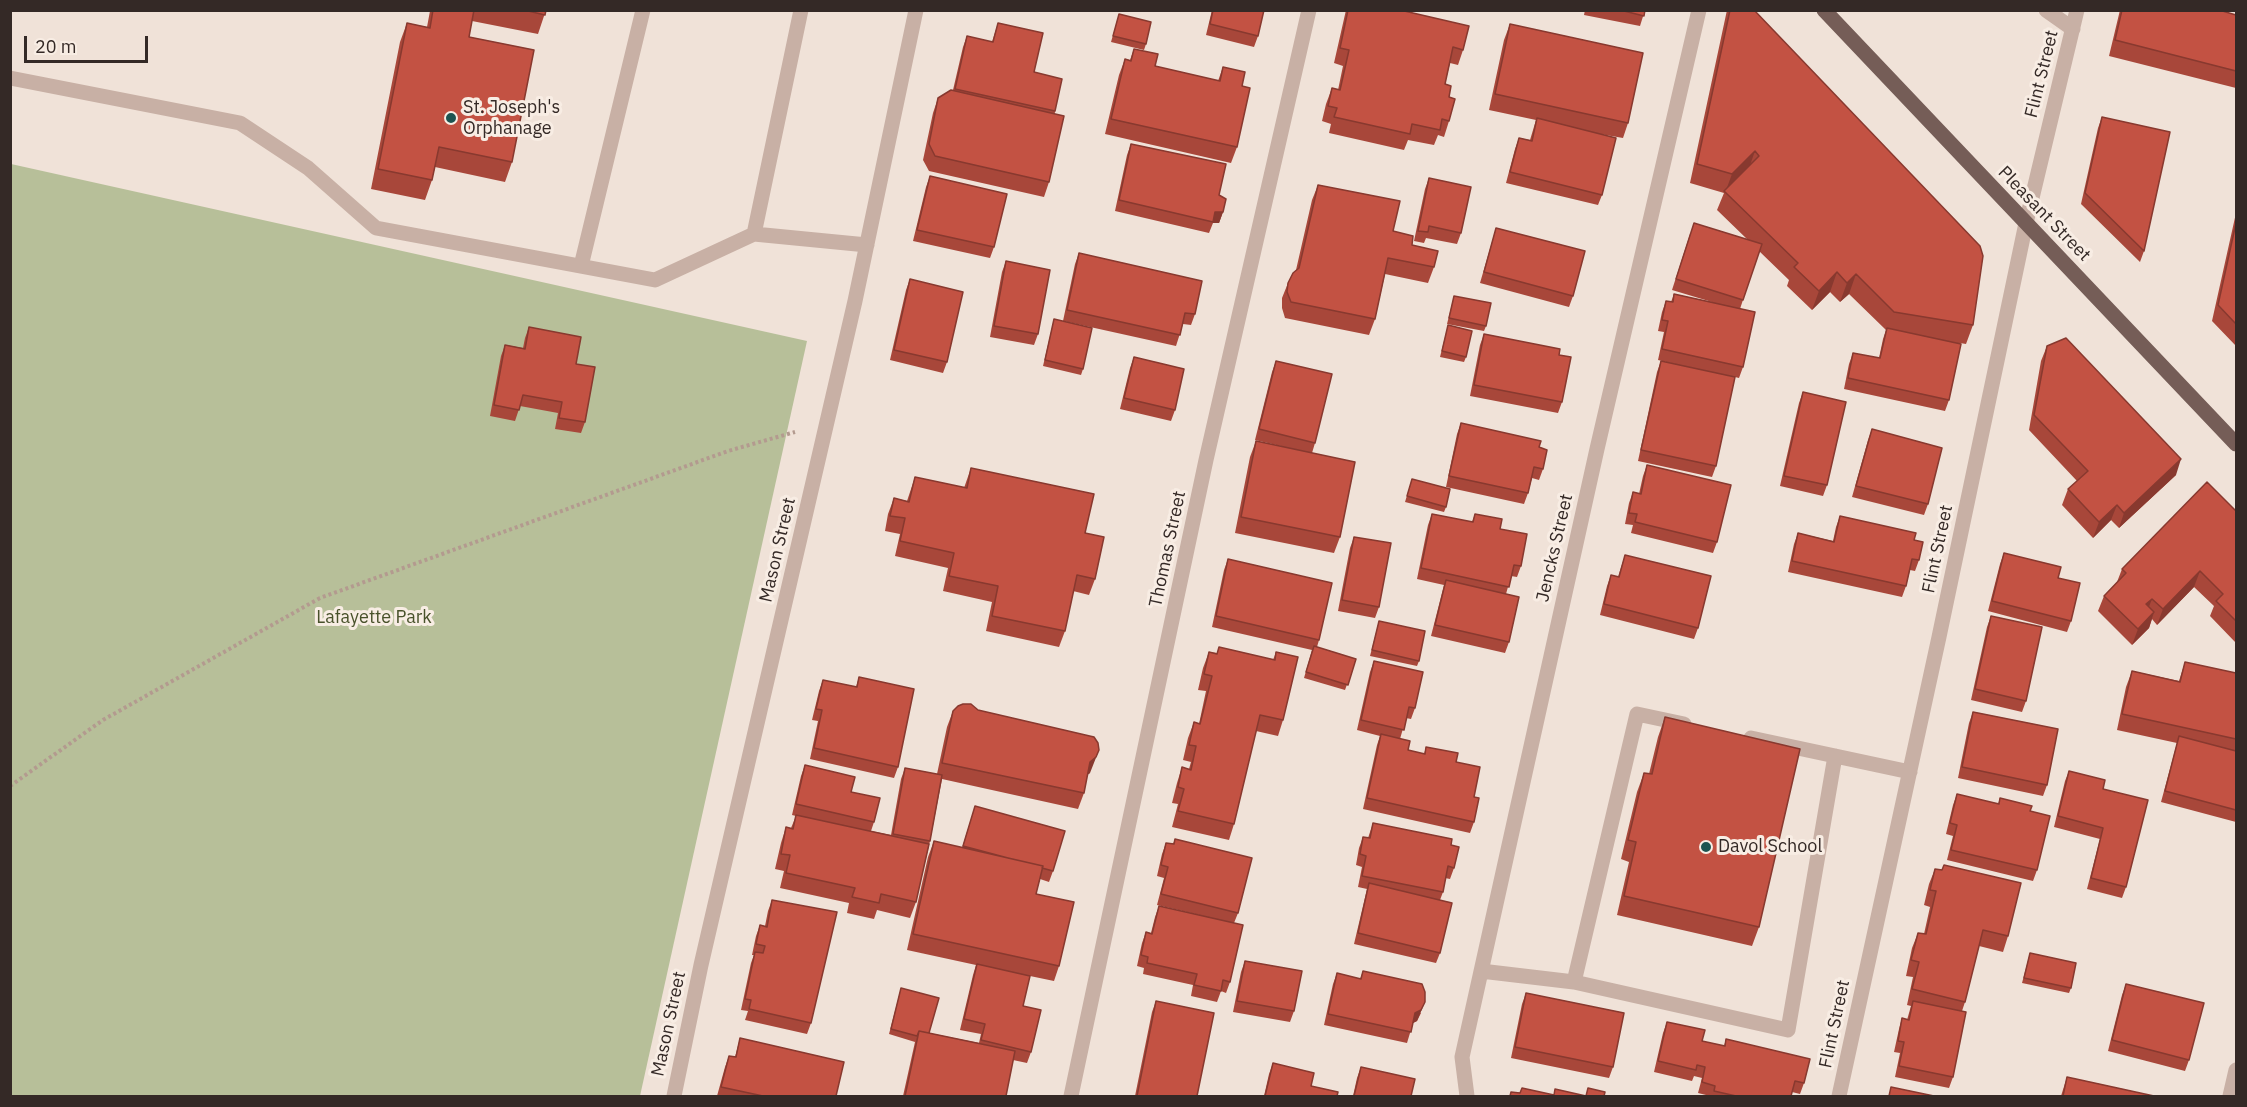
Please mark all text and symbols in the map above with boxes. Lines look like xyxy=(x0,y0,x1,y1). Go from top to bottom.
scale bar xyxy=(27,24,152,62)
street label: Flint Street xyxy=(2021,28,2063,120)
text: 20 m xyxy=(35,35,77,58)
place label: St. Joseph's Orphanage xyxy=(463,97,560,140)
marker: St. Joseph's Orphanage xyxy=(444,111,458,125)
street label: Pleasant Street xyxy=(1993,162,2095,266)
street label: Thomas Street xyxy=(1145,489,1191,609)
street label: Jencks Street xyxy=(1532,492,1578,604)
street label: Mason Street xyxy=(755,495,801,605)
street label: Flint Street xyxy=(1918,503,1958,595)
park label: Lafayette Park xyxy=(316,607,432,629)
place label: Davol School xyxy=(1718,836,1822,858)
marker: Davol School xyxy=(1699,840,1713,854)
street label: Mason Street xyxy=(647,969,691,1079)
street label: Flint Street xyxy=(1815,978,1855,1070)

